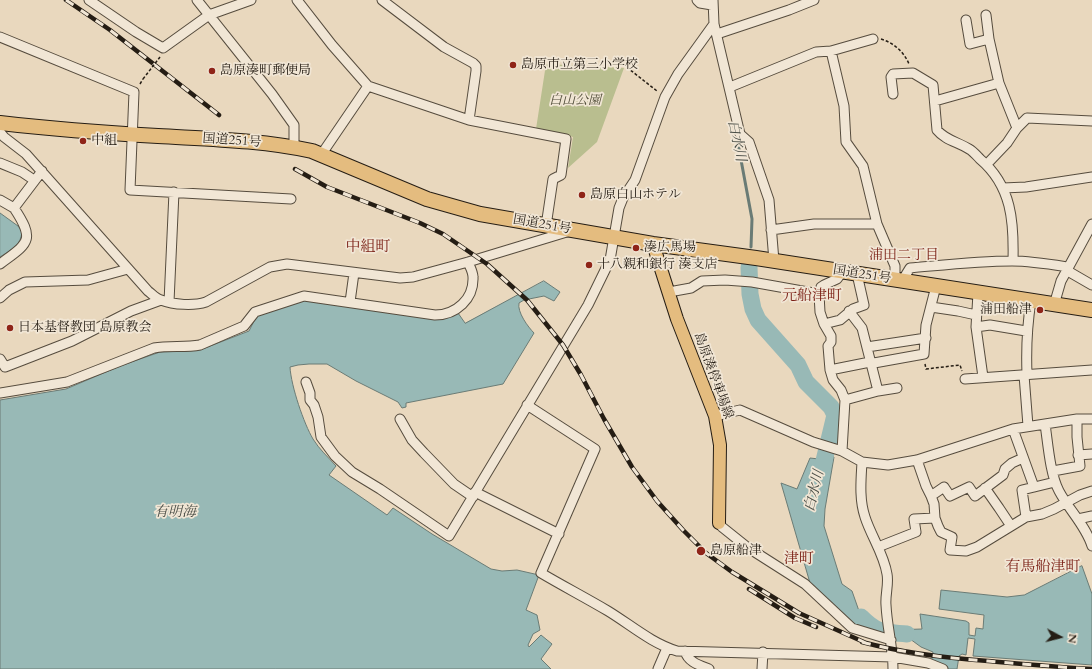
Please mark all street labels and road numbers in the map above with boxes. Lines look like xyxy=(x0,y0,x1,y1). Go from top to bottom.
street label: 国道251号 xyxy=(202,131,262,151)
street label: 国道251号 xyxy=(512,212,572,238)
street label: 国道251号 xyxy=(832,263,892,287)
street label: 島原湊停車場線 xyxy=(690,331,736,421)

